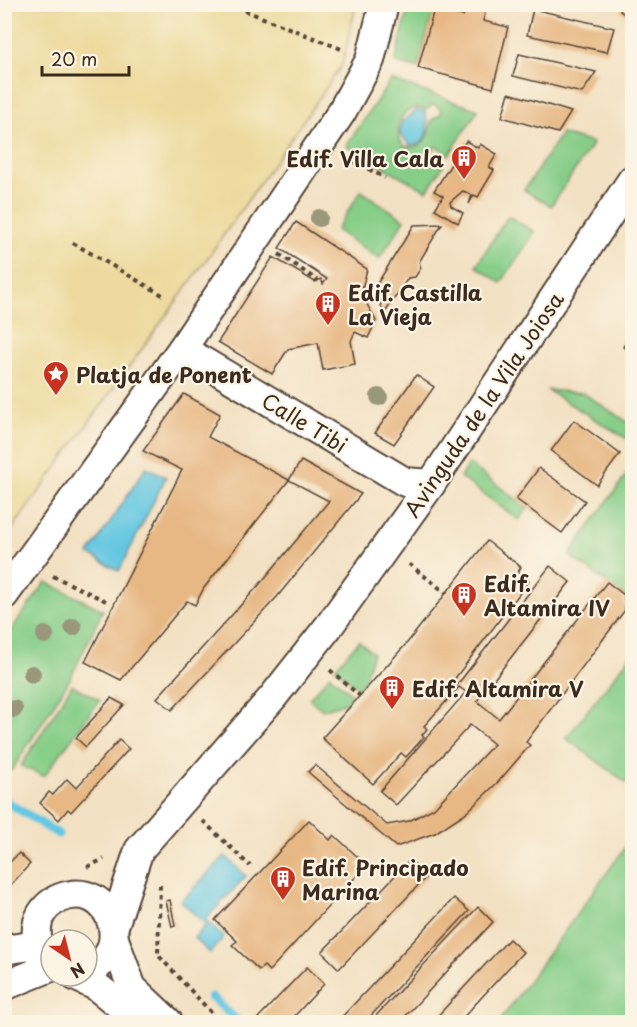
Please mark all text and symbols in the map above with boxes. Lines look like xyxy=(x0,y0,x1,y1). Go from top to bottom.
scale bar xyxy=(42,39,129,77)
text: 20 m xyxy=(51,45,97,72)
place label: Edif. Villa Cala xyxy=(287,142,444,174)
building icon: Edif. Villa Cala xyxy=(449,143,479,181)
place label: Edif. Castilla La Vieja xyxy=(348,276,482,332)
street label: Avinguda de la Vila Joiosa xyxy=(395,285,571,523)
building icon: Edif. Castilla La Vieja xyxy=(313,289,343,327)
place label: Platja de Ponent xyxy=(76,358,252,390)
place icon: Platja de Ponent xyxy=(41,359,71,397)
street label: Calle Tibi xyxy=(256,384,354,460)
place label: Edif. Altamira IV xyxy=(484,567,610,623)
building icon: Edif. Altamira IV xyxy=(449,580,479,618)
place label: Edif. Altamira V xyxy=(412,672,584,704)
building icon: Edif. Altamira V xyxy=(377,673,407,711)
place label: Edif. Principado Marina xyxy=(302,851,469,907)
building icon: Edif. Principado Marina xyxy=(268,864,298,902)
north arrow xyxy=(39,928,99,988)
text: N xyxy=(66,958,90,985)

